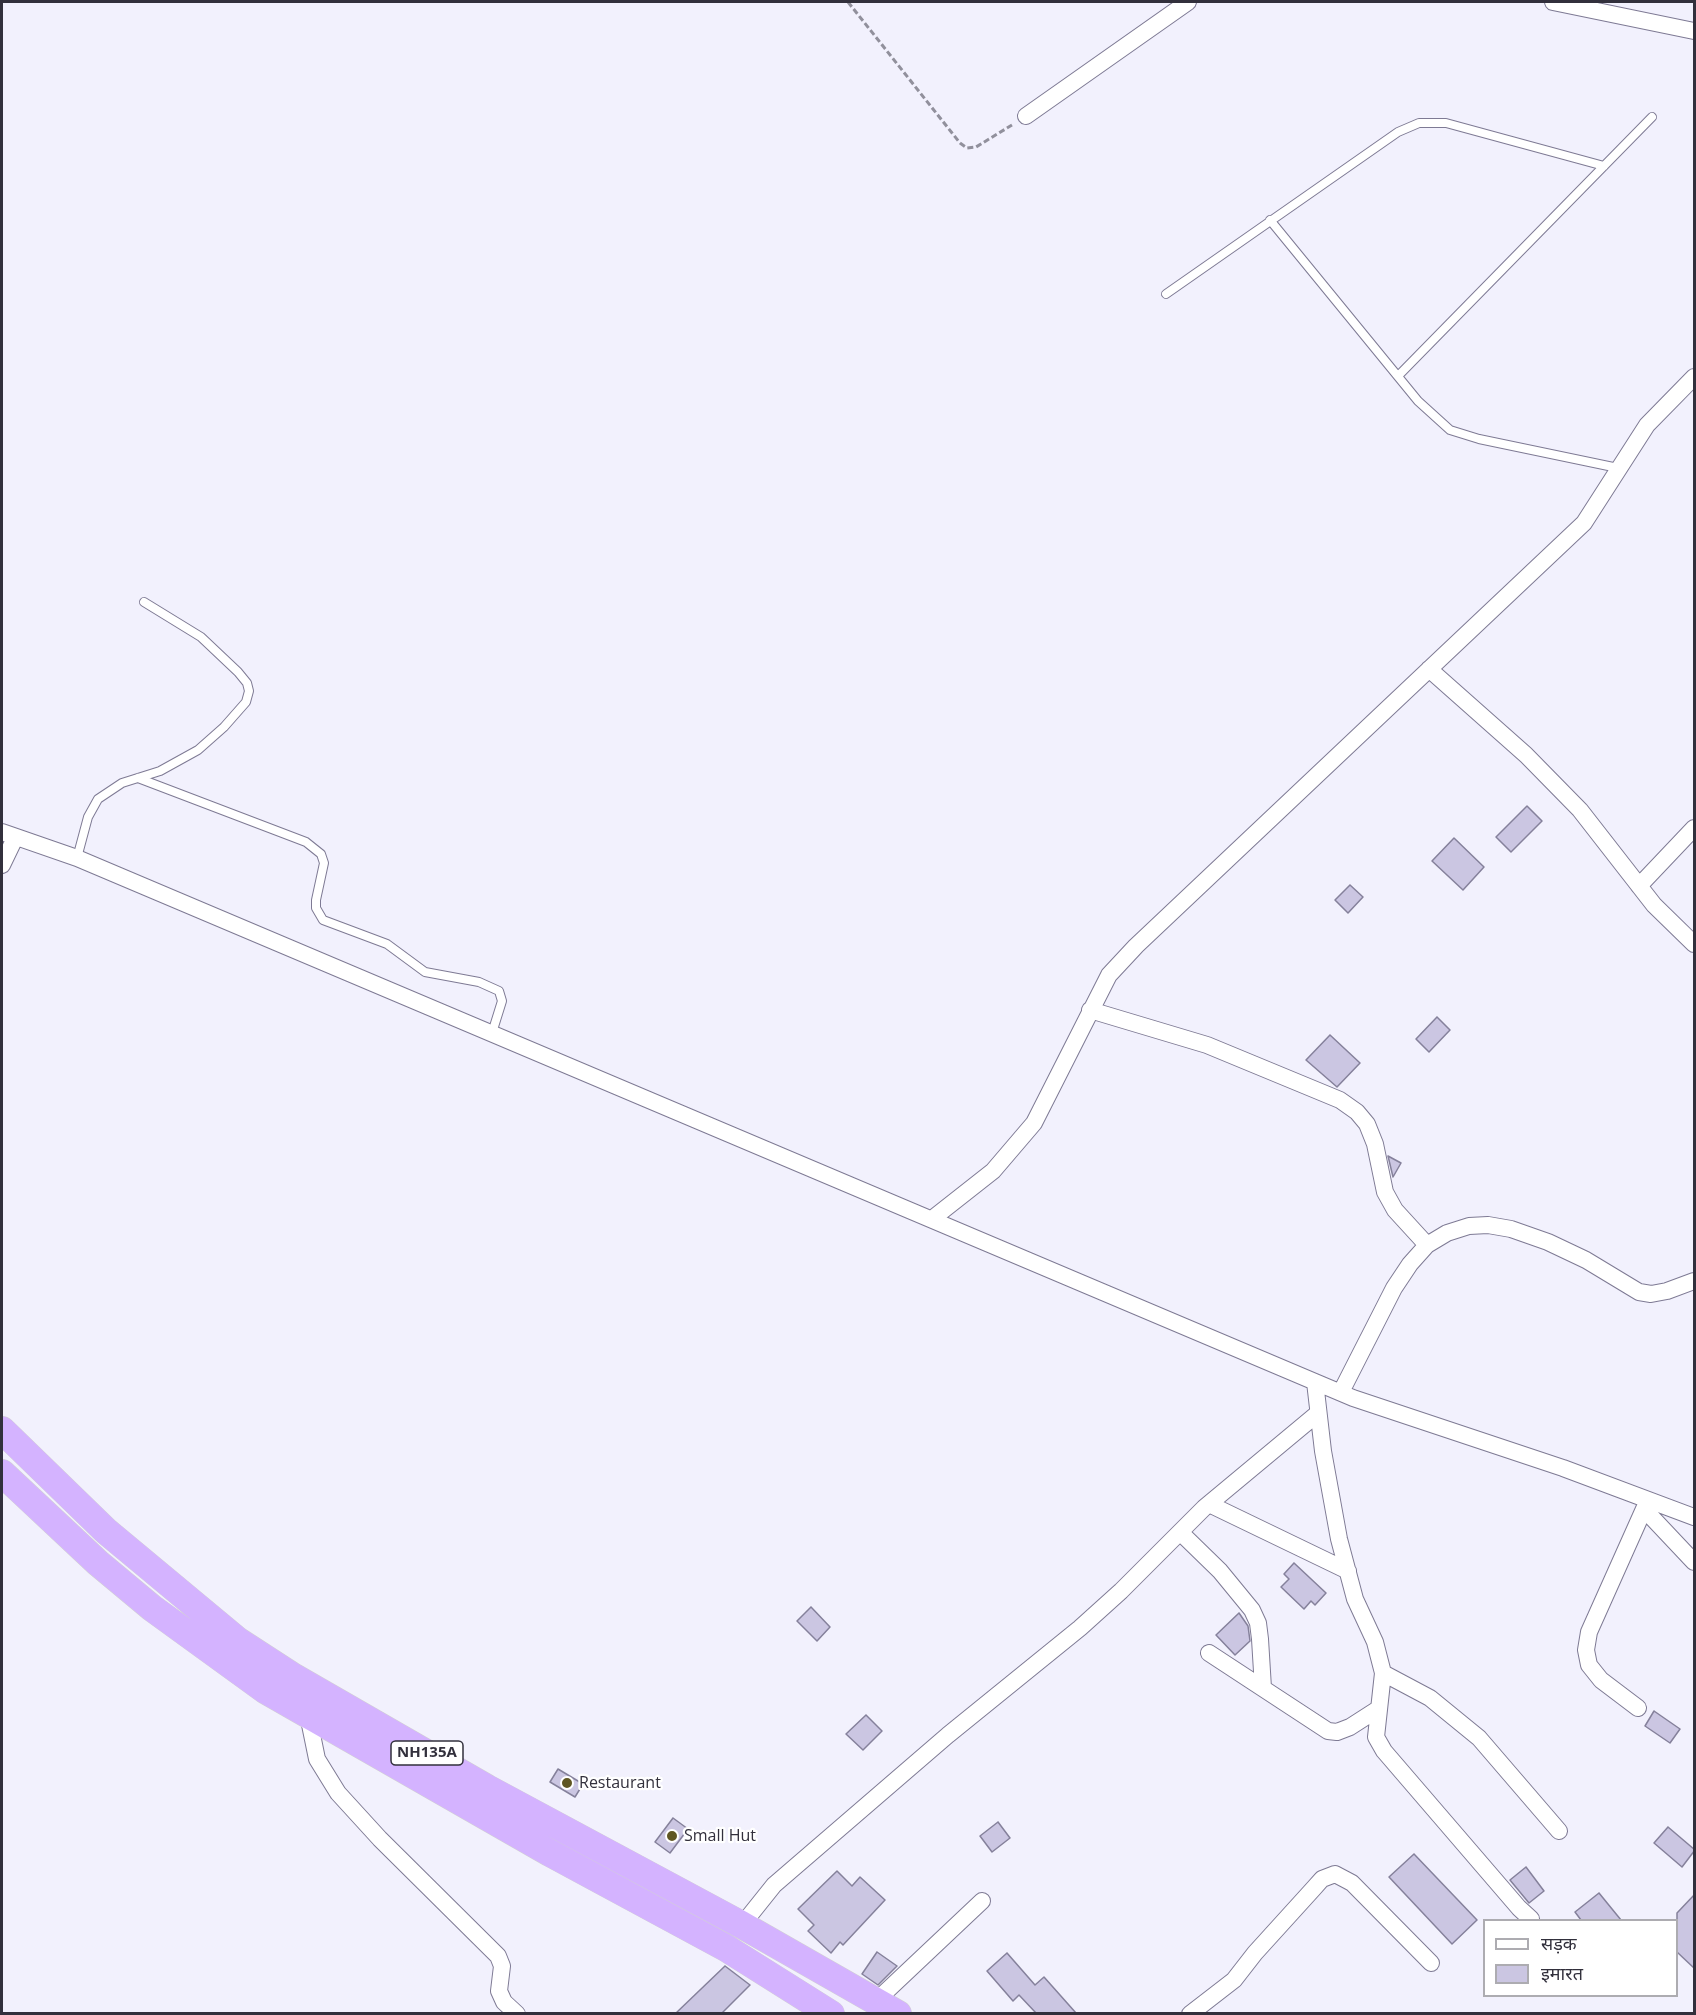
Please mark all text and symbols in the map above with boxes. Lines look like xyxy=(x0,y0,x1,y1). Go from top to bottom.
road number: NH135A xyxy=(391,1741,463,1765)
place label: Restaurant xyxy=(579,1773,661,1793)
marker: Restaurant xyxy=(560,1776,574,1790)
place label: Small Hut xyxy=(684,1826,756,1846)
marker: Small Hut xyxy=(665,1829,679,1843)
legend xyxy=(1483,1919,1678,1997)
text: सड़क xyxy=(1541,1931,1577,1955)
text: इमारत xyxy=(1541,1961,1583,1985)

